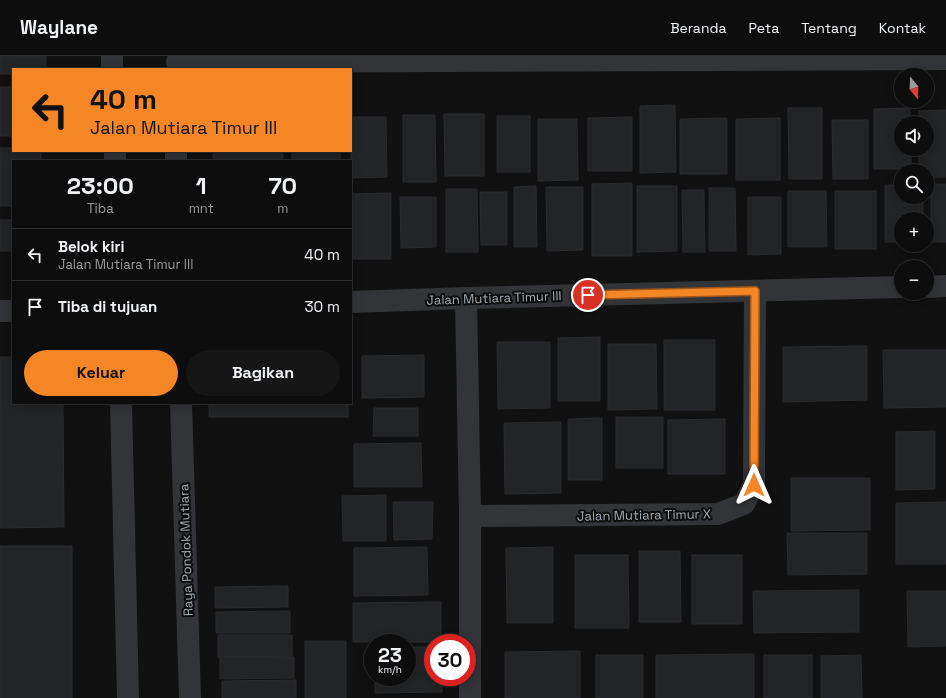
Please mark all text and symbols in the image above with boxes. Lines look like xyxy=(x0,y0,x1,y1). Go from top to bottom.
text: Waylane xyxy=(20,15,98,40)
text: Beranda xyxy=(670,19,727,37)
text: Peta xyxy=(749,19,779,37)
text: Tentang xyxy=(801,19,857,37)
text: Kontak xyxy=(879,19,926,37)
north arrow xyxy=(894,68,934,108)
map controls xyxy=(894,68,934,300)
text: 40 m xyxy=(90,81,157,117)
icon: left xyxy=(24,84,76,136)
text: Jalan Mutiara Timur III xyxy=(90,116,277,139)
button: sound xyxy=(894,116,934,156)
button: search xyxy=(894,164,934,204)
text: 23:00 xyxy=(67,170,134,201)
text: 1 xyxy=(196,170,207,201)
text: 70 xyxy=(268,170,297,201)
text: Tiba xyxy=(87,200,114,217)
text: mnt xyxy=(189,200,214,217)
text: m xyxy=(277,200,288,217)
button: + xyxy=(894,212,934,252)
text: Belok kiri xyxy=(58,237,124,256)
icon: left xyxy=(24,244,46,266)
text: 40 m xyxy=(304,245,340,264)
text: Jalan Mutiara Timur III xyxy=(58,256,193,273)
button: − xyxy=(894,260,934,300)
pin xyxy=(571,278,605,312)
icon: arrive xyxy=(577,284,599,306)
street label: Jalan Mutiara Timur III xyxy=(426,287,562,309)
icon: arrive xyxy=(24,296,46,318)
text: Tiba di tujuan xyxy=(58,297,157,316)
text: 30 m xyxy=(305,297,340,316)
button: Keluar xyxy=(24,350,178,396)
button: Bagikan xyxy=(186,350,340,396)
position arrow xyxy=(733,464,775,506)
street label: Raya Pondok Mutiara xyxy=(175,483,197,617)
street label: Jalan Mutiara Timur X xyxy=(577,505,711,525)
speed limit sign: 30 xyxy=(424,634,476,686)
text: 23 xyxy=(378,642,402,668)
text: km/h xyxy=(378,663,402,676)

